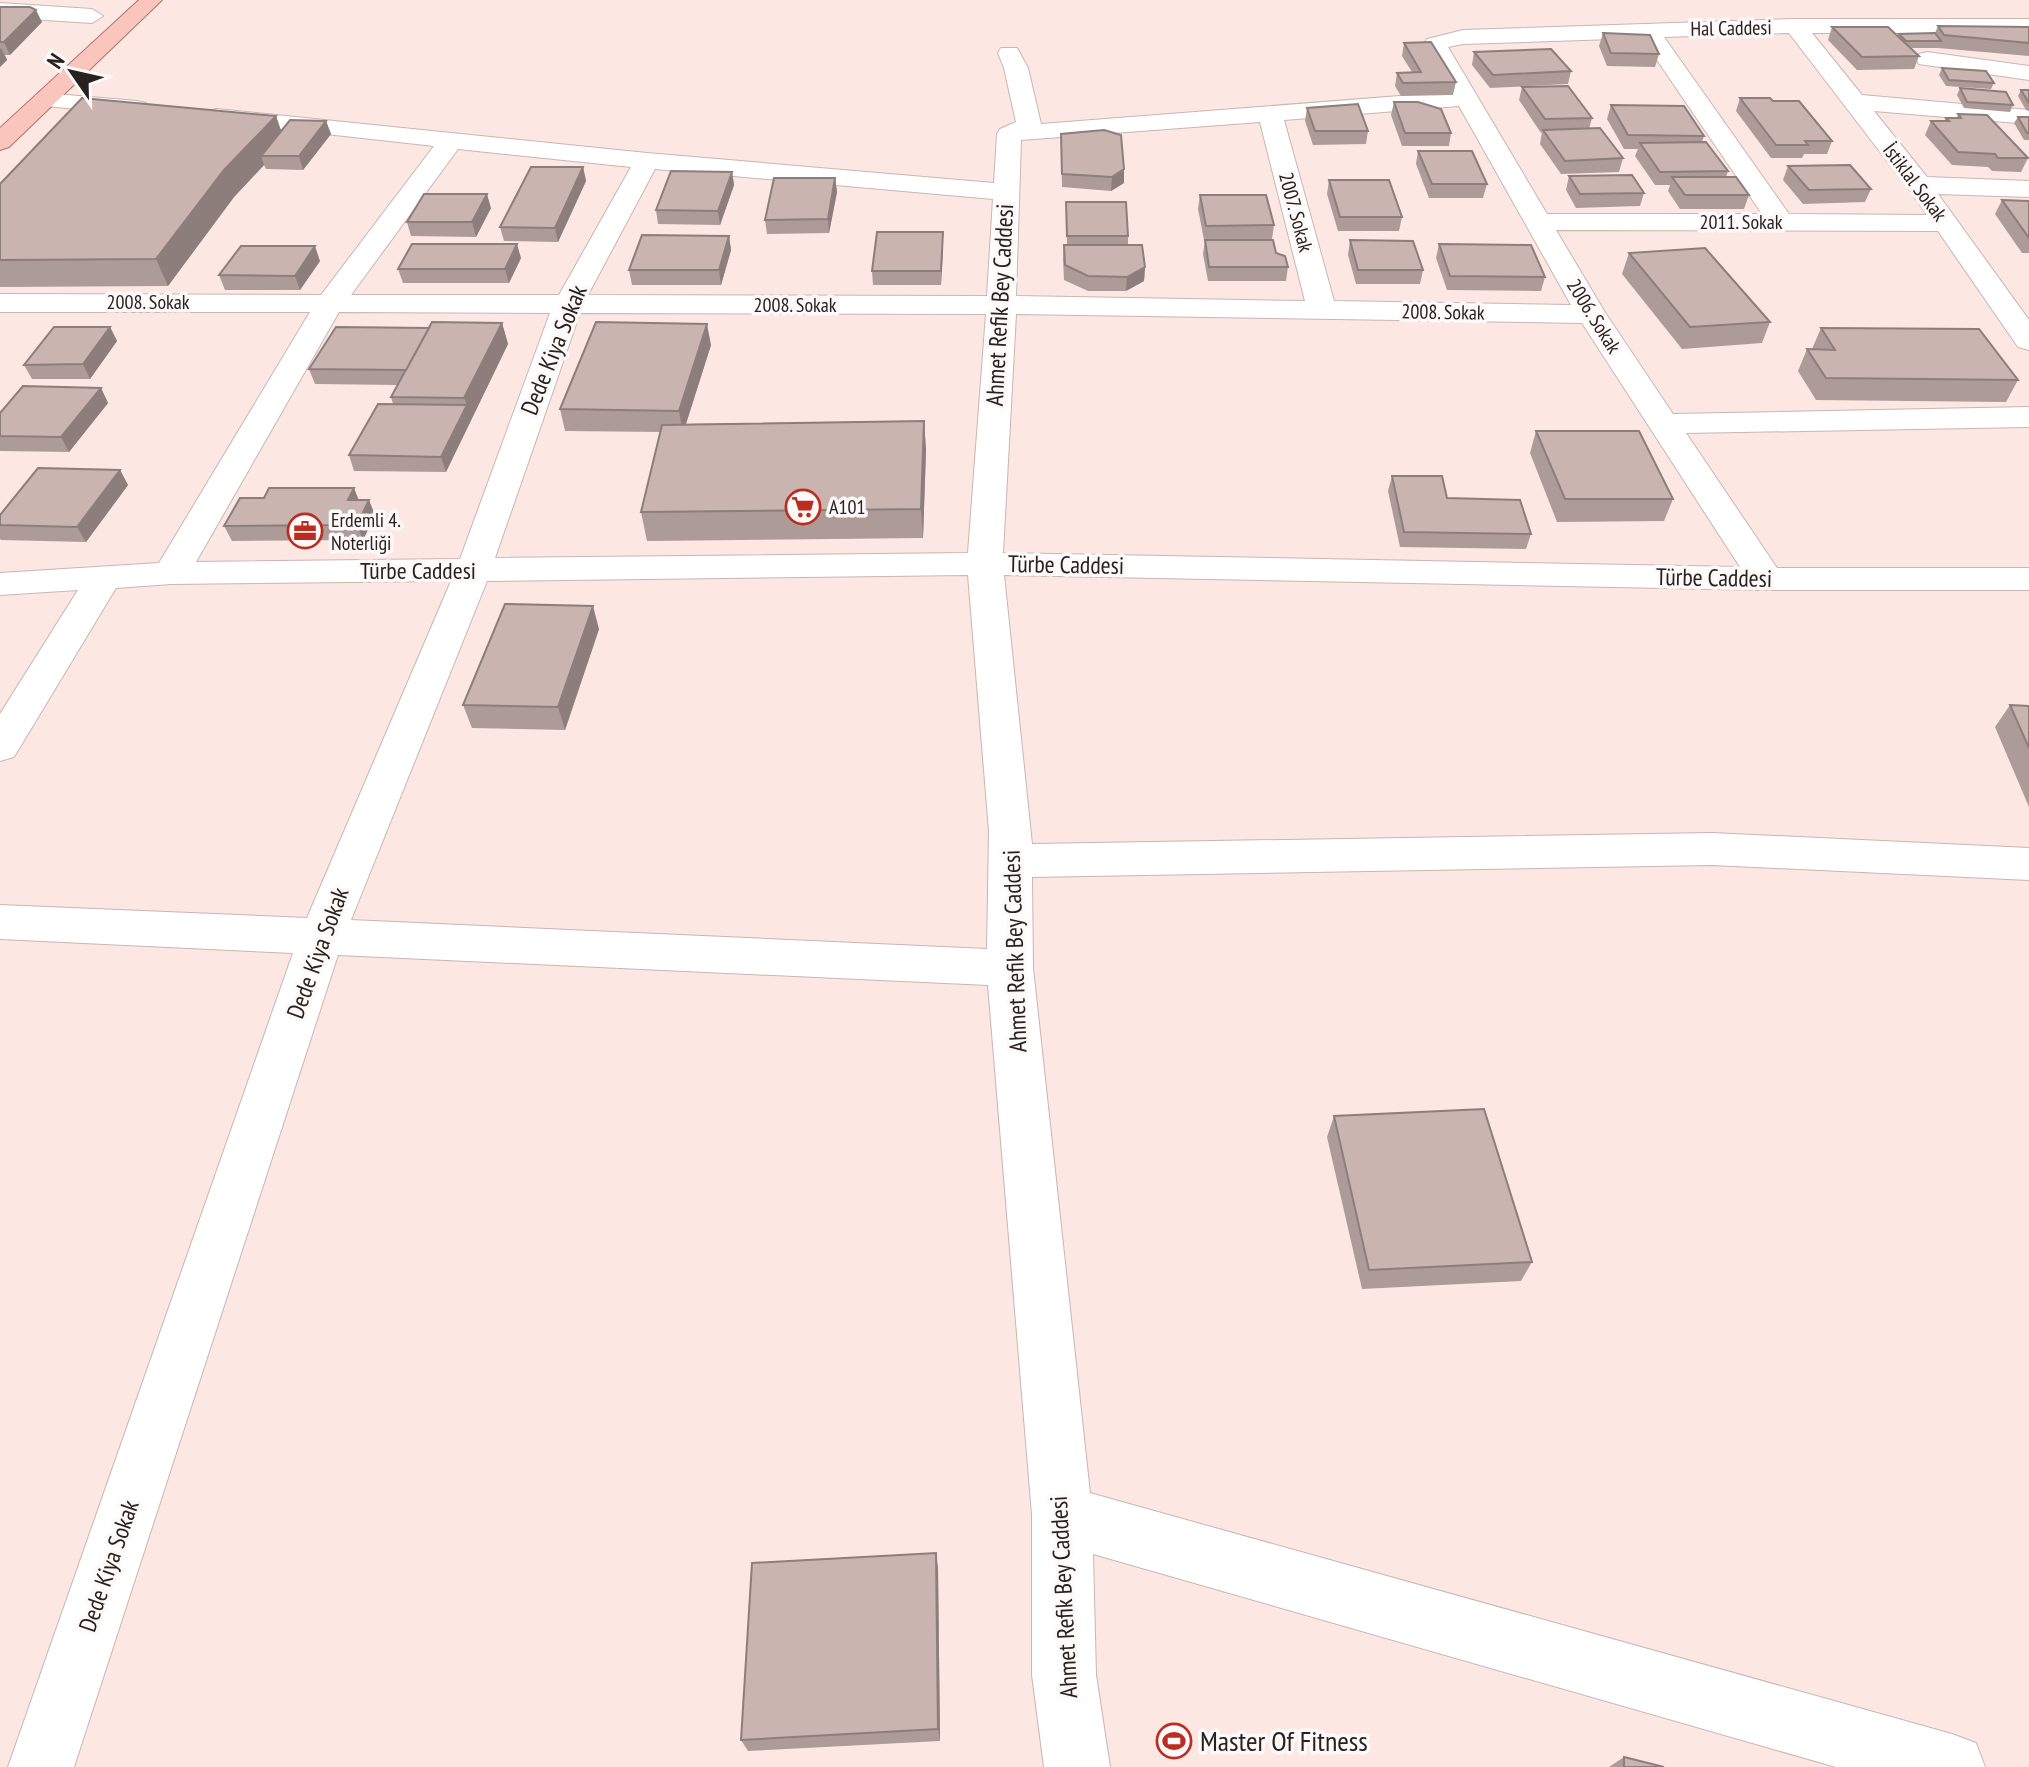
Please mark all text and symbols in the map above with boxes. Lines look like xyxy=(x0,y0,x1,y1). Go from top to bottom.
street label: Hal Caddesi xyxy=(1690,14,1772,42)
north arrow xyxy=(32,32,112,112)
text: N xyxy=(40,48,70,74)
street label: İstiklal Sokak xyxy=(1877,138,1953,226)
street label: 2007. Sokak xyxy=(1273,169,1319,255)
street label: Ahmet Refik Bey Caddesi xyxy=(979,203,1020,407)
street label: 2011. Sokak xyxy=(1699,209,1783,235)
street label: 2006. Sokak xyxy=(1561,274,1627,358)
street label: Dede Kiya Sokak xyxy=(513,280,594,419)
street label: 2008. Sokak xyxy=(106,289,190,315)
street label: 2008. Sokak xyxy=(753,292,837,318)
street label: 2008. Sokak xyxy=(1401,298,1485,326)
supermarket icon: A101 xyxy=(784,488,822,526)
place label: A101 xyxy=(829,494,865,520)
place label: Erdemli 4. Noterliği xyxy=(331,507,401,556)
office icon: Erdemli 4. Noterliği xyxy=(286,512,324,550)
street label: Türbe Caddesi xyxy=(1008,548,1124,581)
street label: Türbe Caddesi xyxy=(360,555,476,586)
street label: Türbe Caddesi xyxy=(1656,561,1772,594)
street label: Ahmet Refik Bey Caddesi xyxy=(995,849,1034,1053)
street label: Dede Kiya Sokak xyxy=(279,882,356,1023)
street label: Dede Kiya Sokak xyxy=(71,1495,146,1636)
street label: Ahmet Refik Bey Caddesi xyxy=(1043,1495,1084,1699)
sports icon: Master Of Fitness xyxy=(1155,1722,1193,1760)
place label: Master Of Fitness xyxy=(1200,1722,1368,1759)

